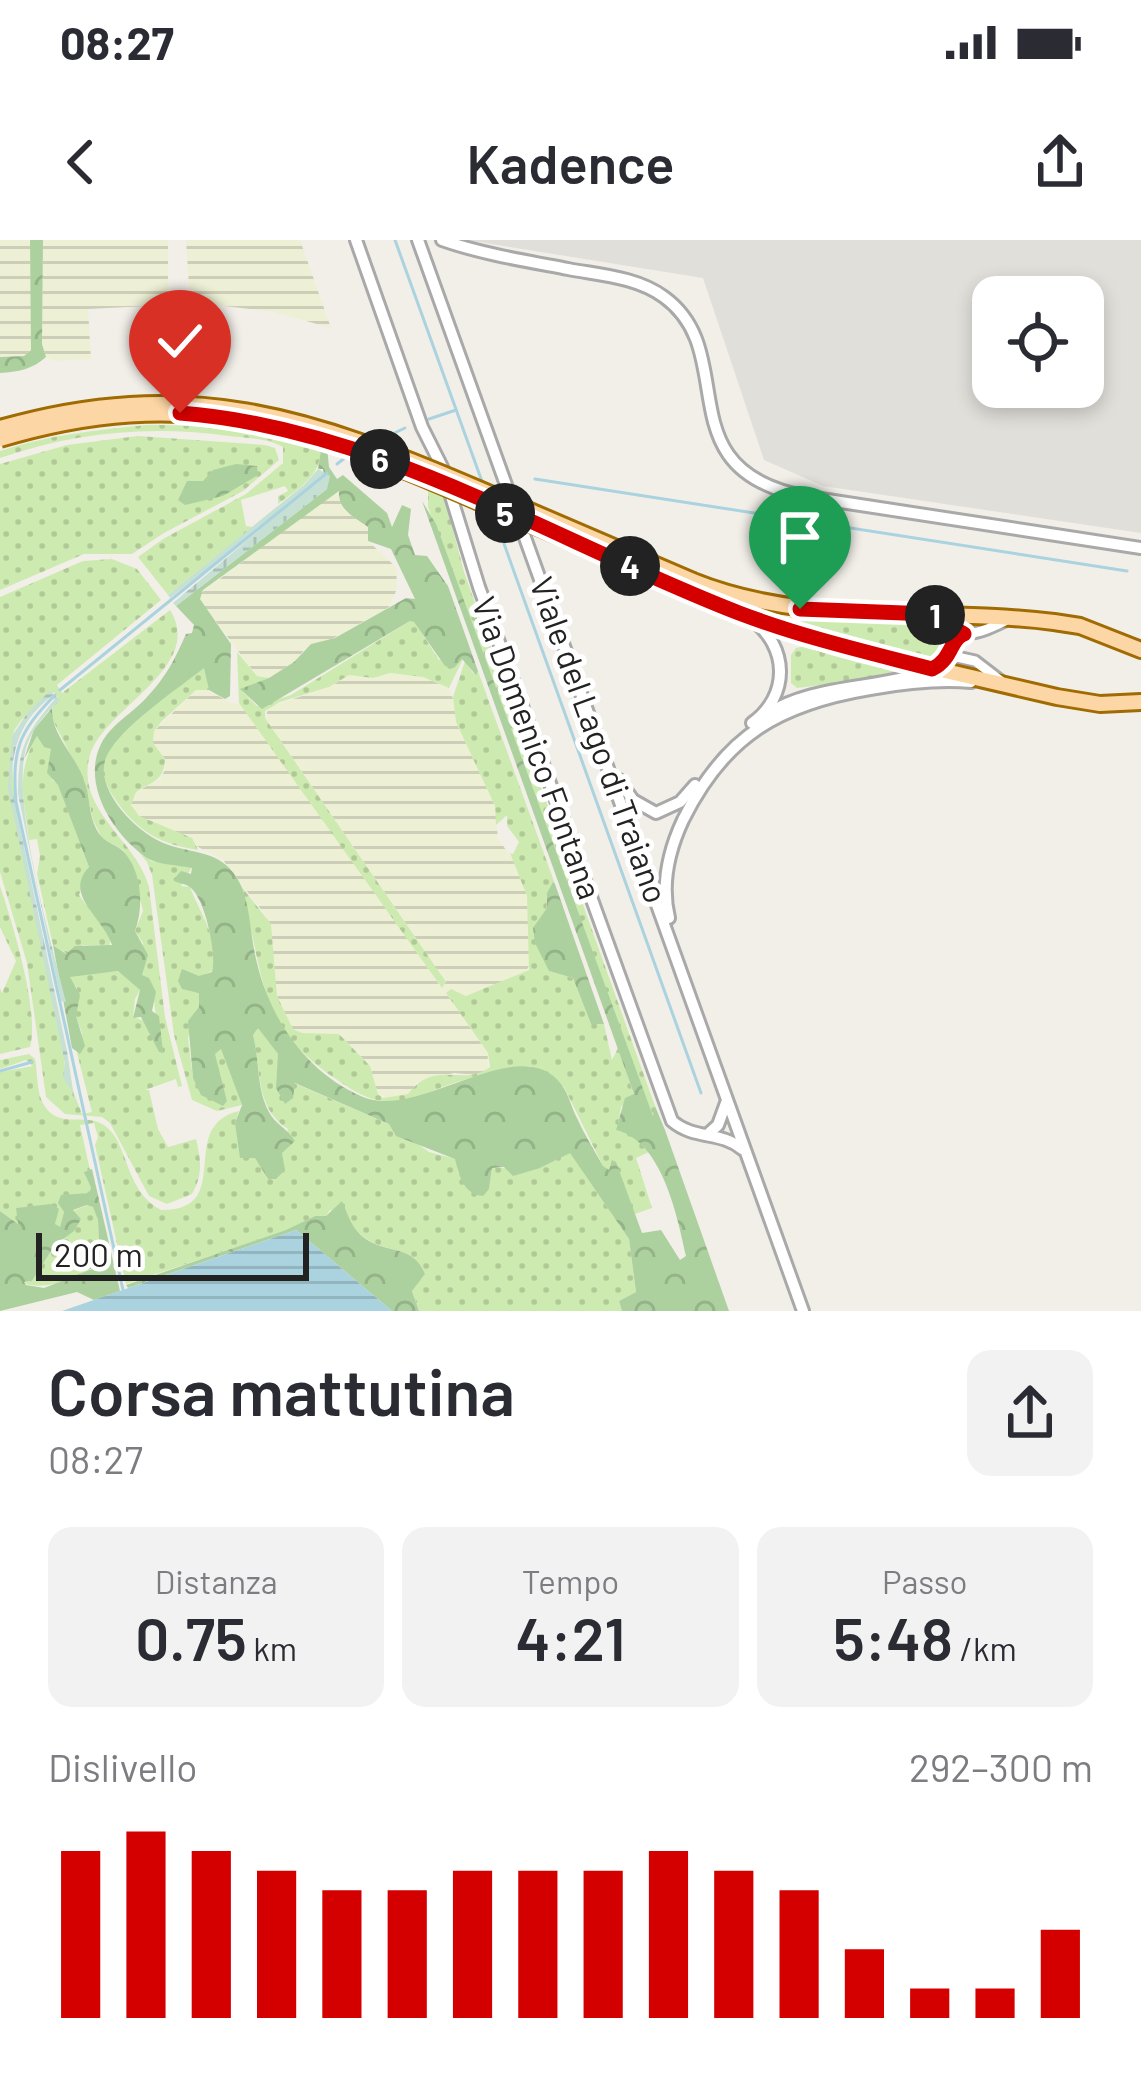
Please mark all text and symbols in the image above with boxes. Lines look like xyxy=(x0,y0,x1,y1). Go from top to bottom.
text: 08:27 xyxy=(60,15,174,69)
icon: back xyxy=(48,129,114,195)
icon: share xyxy=(1027,129,1093,195)
text: Kadence xyxy=(467,130,674,195)
map controls xyxy=(972,276,1104,408)
button: locate xyxy=(972,276,1104,408)
pin xyxy=(129,290,231,413)
icon: check xyxy=(147,308,213,374)
pin: 6 xyxy=(350,429,410,489)
text: 6 xyxy=(371,439,389,479)
pin: 5 xyxy=(475,483,535,543)
pin xyxy=(749,486,851,609)
text: 5 xyxy=(496,493,514,533)
icon: arrive xyxy=(767,504,833,570)
pin: 4 xyxy=(600,536,660,596)
text: 4 xyxy=(620,546,640,586)
street label: Viale del Lago di Traiano xyxy=(522,571,678,908)
pin: 1 xyxy=(905,585,965,645)
street label: Via Domenico Fontana xyxy=(465,591,611,904)
text: 1 xyxy=(929,595,941,635)
scale bar xyxy=(36,1227,309,1280)
text: 200 m xyxy=(54,1234,143,1274)
text: Corsa mattutina xyxy=(48,1350,515,1429)
button: share xyxy=(967,1350,1093,1476)
text: 08:27 xyxy=(48,1435,143,1482)
text: Distanza xyxy=(155,1561,278,1601)
text: Tempo xyxy=(522,1561,619,1601)
text: Passo xyxy=(882,1561,968,1601)
text: 0.75 xyxy=(135,1601,247,1673)
text: 4:21 xyxy=(515,1601,626,1673)
text: 5:48 xyxy=(833,1601,953,1673)
text: km xyxy=(247,1628,297,1668)
text: /km xyxy=(953,1628,1017,1668)
text: Dislivello xyxy=(48,1743,198,1790)
text: 292–300 m xyxy=(909,1743,1093,1790)

